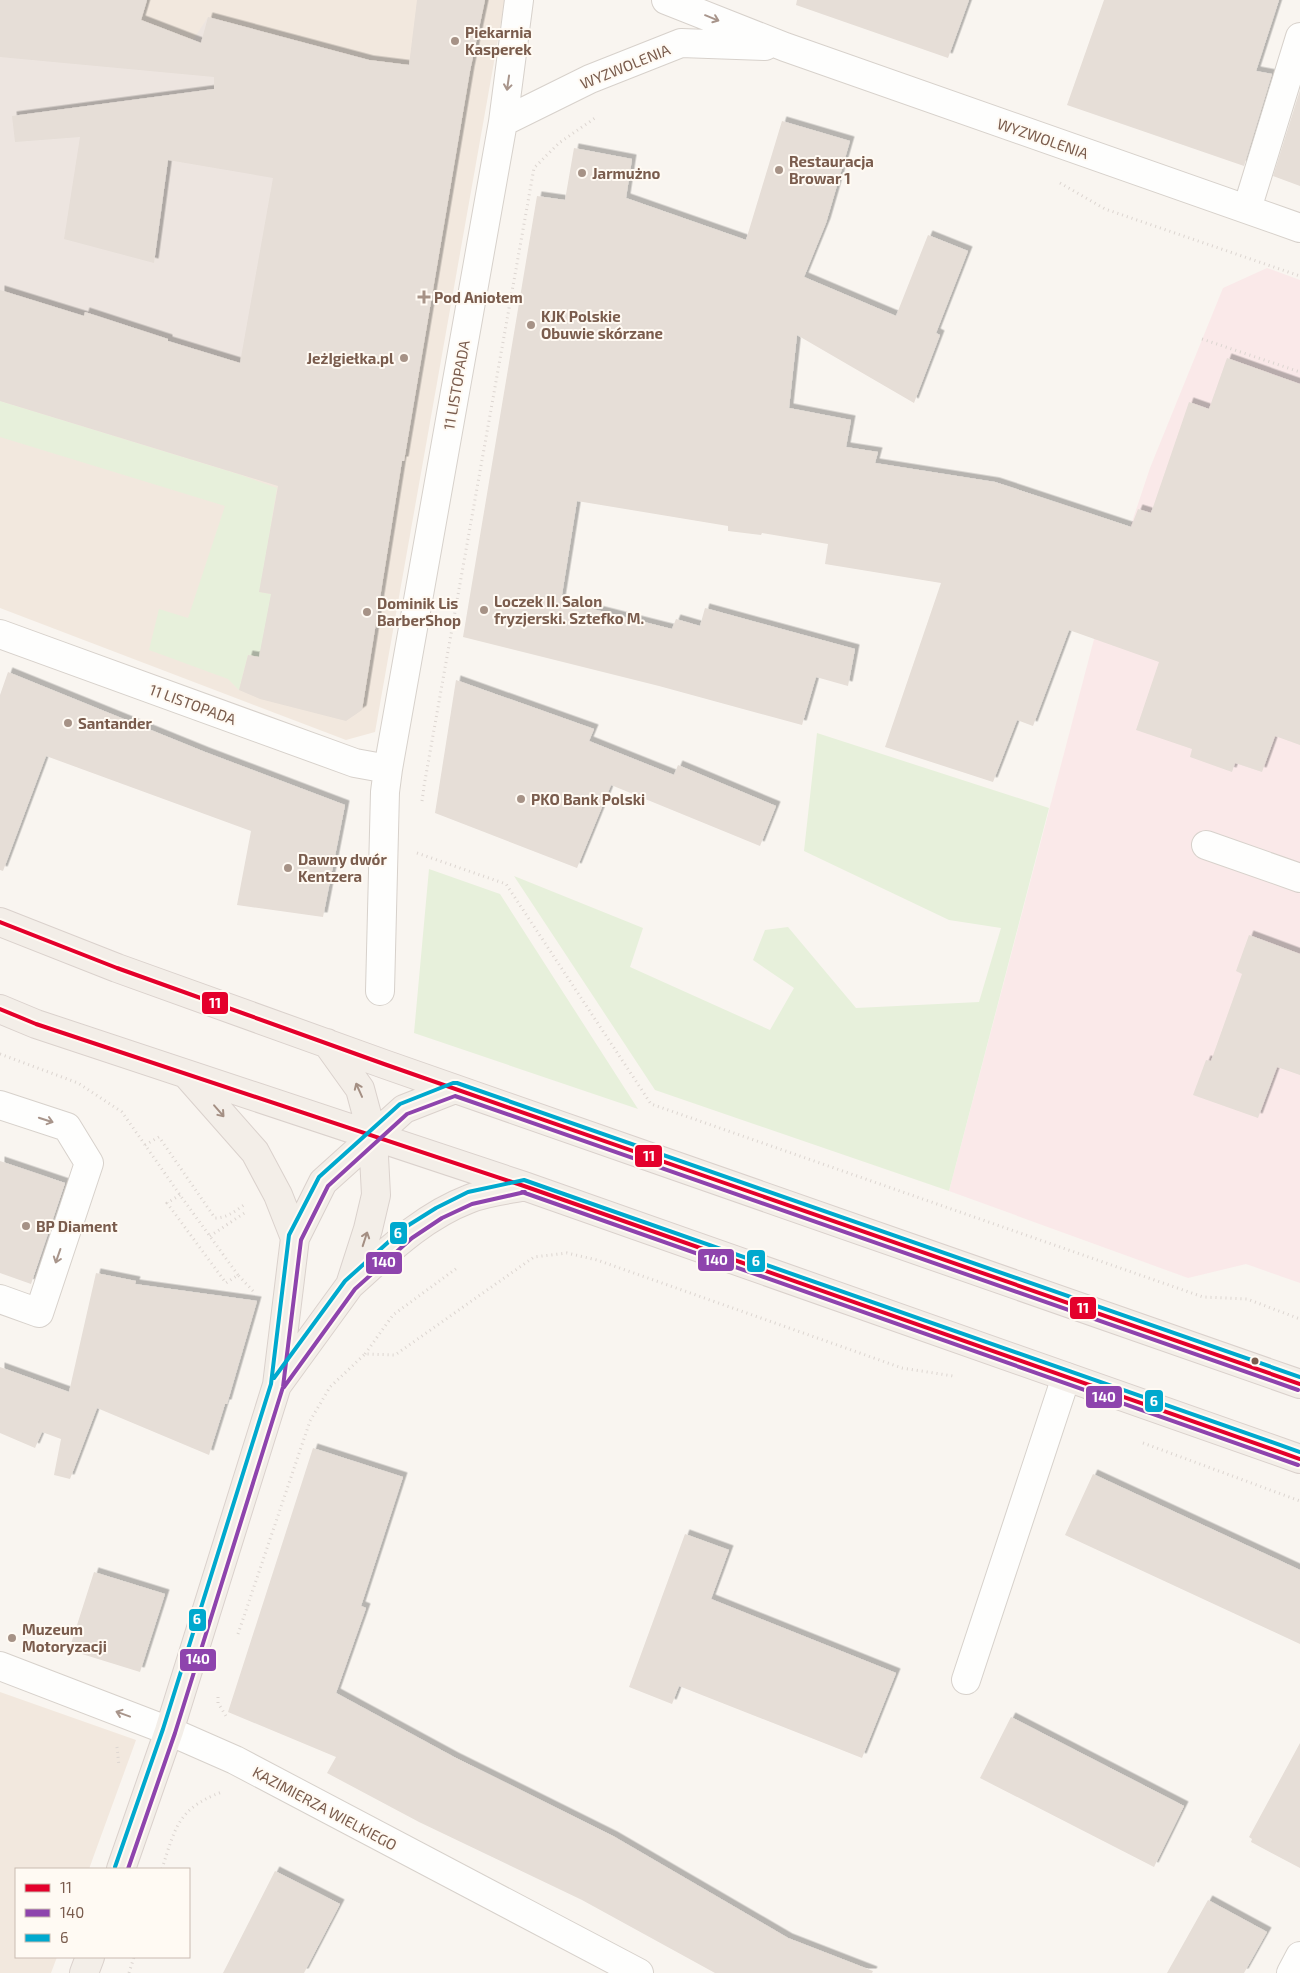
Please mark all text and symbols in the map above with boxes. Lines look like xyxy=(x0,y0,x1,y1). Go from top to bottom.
one-way arrow xyxy=(704,14,719,23)
place label: Piekarnia Kasperek xyxy=(465,23,532,58)
marker: Piekarnia Kasperek xyxy=(449,35,461,47)
street label: WYZWOLENIA xyxy=(577,40,673,92)
one-way arrow xyxy=(503,75,513,91)
street label: WYZWOLENIA xyxy=(995,114,1092,162)
place label: Restauracja Browar 1 xyxy=(789,152,874,187)
place label: Jarmużno xyxy=(592,164,661,182)
marker: Restauracja Browar 1 xyxy=(773,164,785,176)
marker: Jarmużno xyxy=(576,167,588,179)
place label: Pod Aniołem xyxy=(434,288,523,306)
marker: Pod Aniołem xyxy=(418,291,430,303)
place label: KJK Polskie Obuwie skórzane xyxy=(541,307,663,342)
marker: KJK Polskie Obuwie skórzane xyxy=(525,319,537,331)
street label: 11 LISTOPADA xyxy=(439,338,473,431)
place label: JeżIgiełka.pl xyxy=(306,349,394,367)
marker: JeżIgiełka.pl xyxy=(398,352,410,364)
place label: Loczek II. Salon fryzjerski. Sztefko M. xyxy=(494,592,644,628)
place label: Dominik Lis BarberShop xyxy=(377,594,461,629)
marker: Loczek II. Salon fryzjerski. Sztefko M. xyxy=(478,604,490,616)
marker: Dominik Lis BarberShop xyxy=(361,606,373,618)
street label: 11 LISTOPADA xyxy=(147,680,239,728)
place label: Santander xyxy=(78,714,152,732)
marker: Santander xyxy=(62,717,74,729)
place label: PKO Bank Polski xyxy=(531,790,645,808)
marker: PKO Bank Polski xyxy=(515,793,527,805)
place label: Dawny dwór Kentzera xyxy=(298,850,387,885)
marker: Dawny dwór Kentzera xyxy=(282,862,294,874)
line badge: 11 xyxy=(201,991,229,1015)
text: 11 xyxy=(209,994,221,1011)
one-way arrow xyxy=(354,1083,363,1098)
one-way arrow xyxy=(214,1105,225,1118)
one-way arrow xyxy=(38,1116,54,1125)
line badge: 11 xyxy=(634,1144,663,1168)
text: 11 xyxy=(643,1147,655,1164)
place label: BP Diament xyxy=(36,1217,118,1235)
marker: BP Diament xyxy=(20,1220,32,1232)
line badge: 6 xyxy=(389,1221,408,1245)
text: 6 xyxy=(394,1224,402,1241)
one-way arrow xyxy=(361,1232,370,1247)
one-way arrow xyxy=(53,1248,62,1264)
line badge: 140 xyxy=(697,1248,735,1272)
line badge: 6 xyxy=(746,1249,766,1273)
line badge: 140 xyxy=(365,1251,403,1275)
text: 140 xyxy=(704,1251,728,1268)
text: 6 xyxy=(752,1252,760,1269)
text: 140 xyxy=(372,1253,396,1270)
line badge: 11 xyxy=(1069,1296,1097,1320)
text: 11 xyxy=(1077,1299,1089,1316)
unlabelled marker xyxy=(1250,1356,1260,1366)
line badge: 140 xyxy=(1085,1385,1123,1409)
text: 140 xyxy=(1092,1388,1116,1405)
line badge: 6 xyxy=(1144,1389,1164,1413)
text: 6 xyxy=(1150,1392,1158,1409)
line badge: 6 xyxy=(188,1608,207,1632)
text: 6 xyxy=(193,1610,201,1627)
place label: Muzeum Motoryzacji xyxy=(22,1620,107,1656)
marker: Muzeum Motoryzacji xyxy=(6,1632,18,1644)
line badge: 140 xyxy=(179,1648,217,1672)
text: 140 xyxy=(186,1650,210,1667)
one-way arrow xyxy=(116,1709,132,1718)
street label: KAZIMIERZA WIELKIEGO xyxy=(250,1762,400,1854)
legend xyxy=(15,1868,190,1958)
text: 11 xyxy=(60,1878,72,1896)
text: 140 xyxy=(60,1903,84,1921)
text: 6 xyxy=(60,1928,69,1946)

